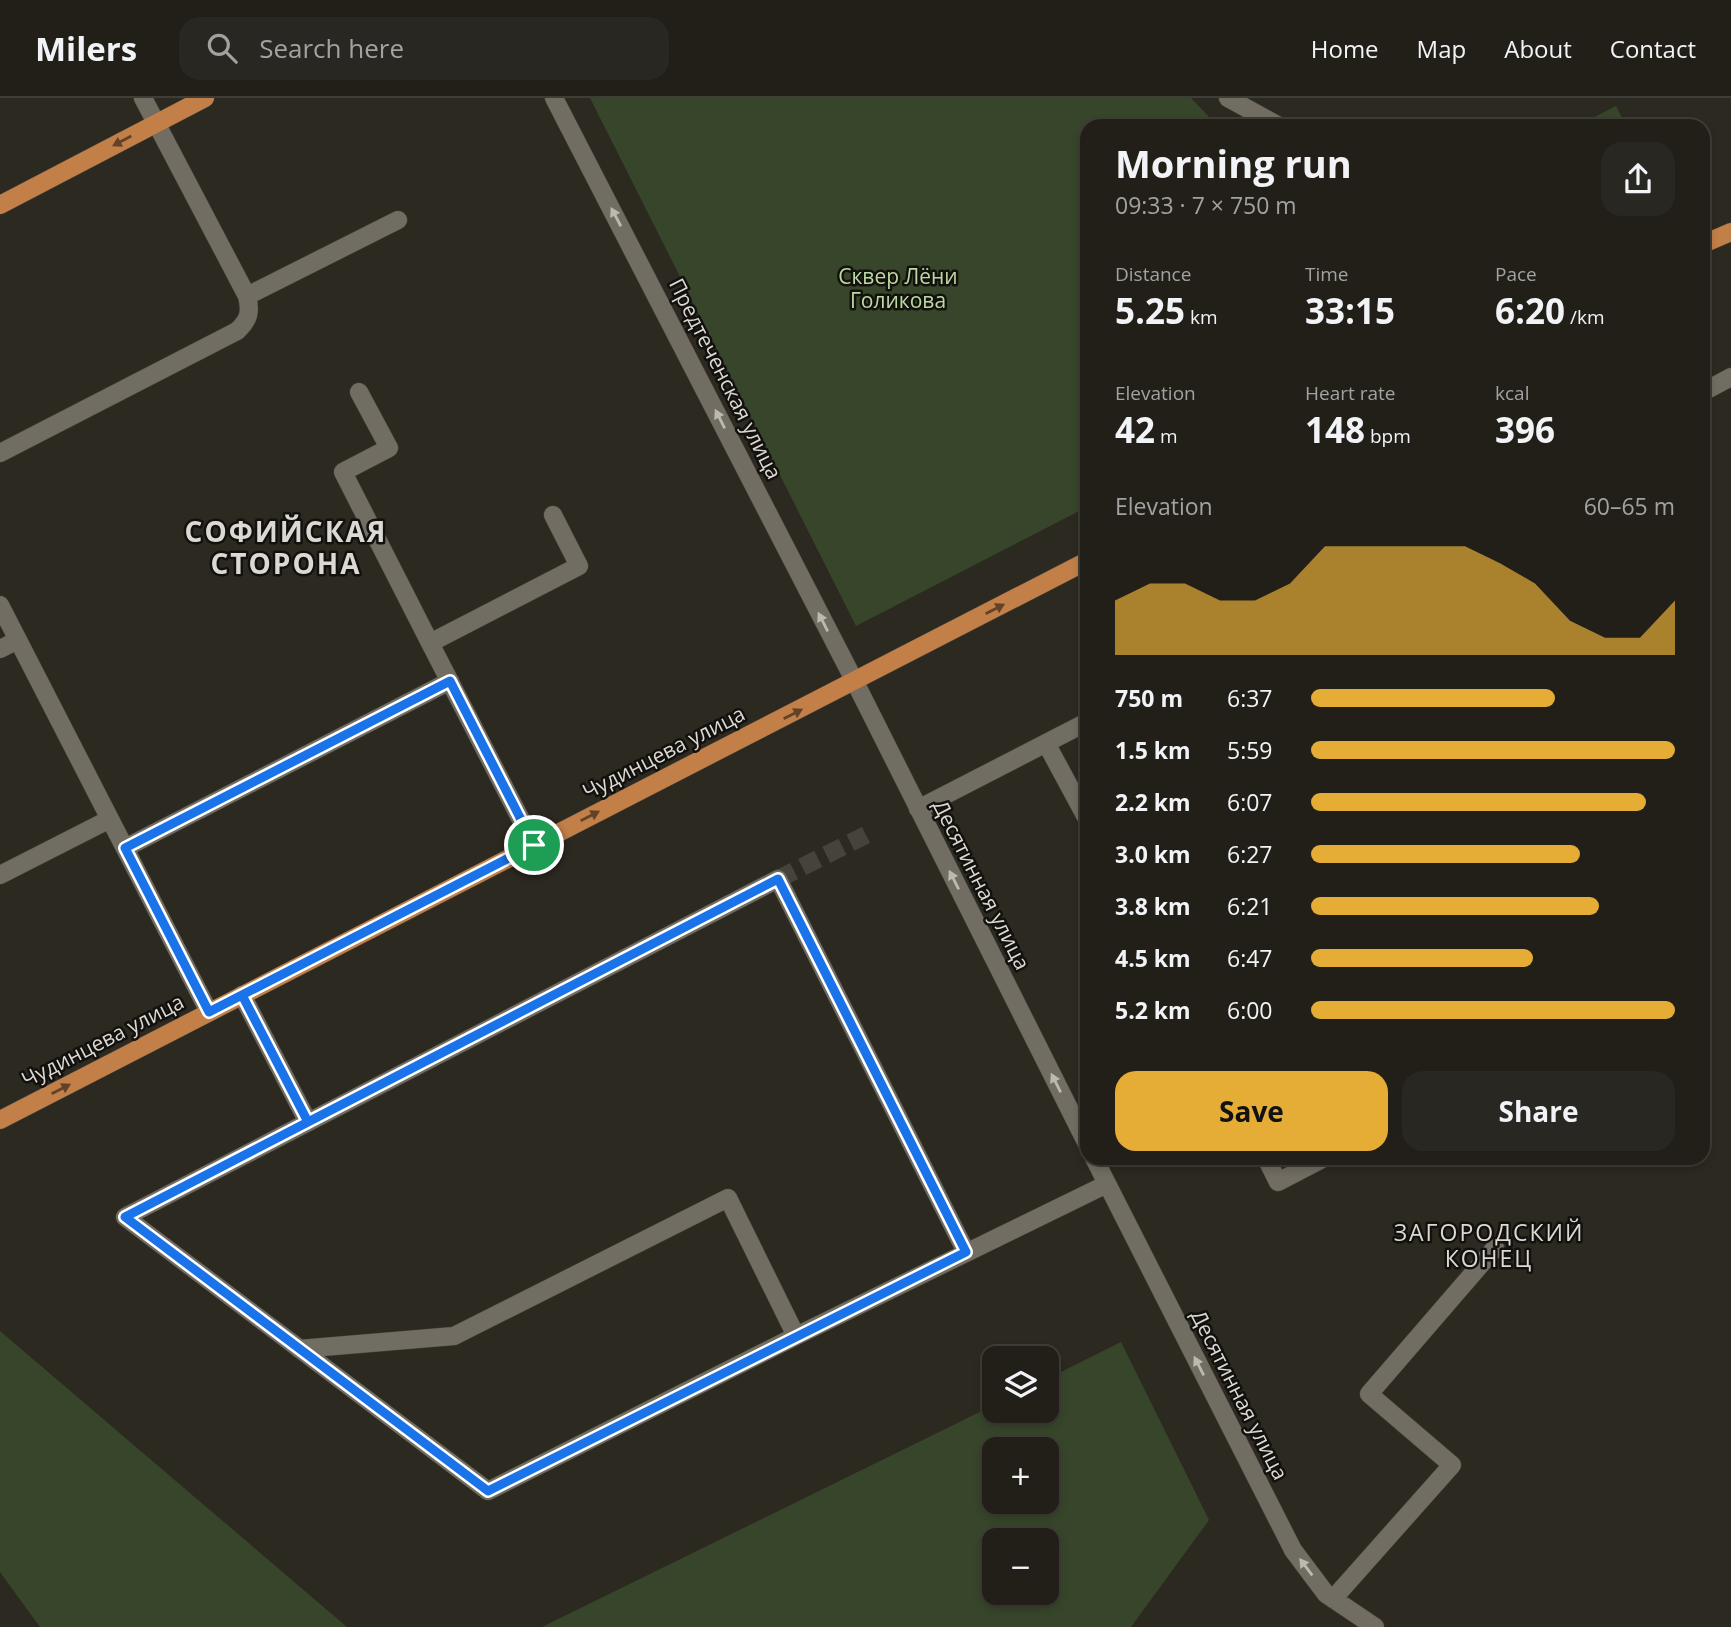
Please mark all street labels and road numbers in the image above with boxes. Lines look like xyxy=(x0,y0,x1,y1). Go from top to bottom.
street label: Предтеченская улица xyxy=(663,273,789,484)
street label: Чудинцева улица xyxy=(578,699,749,805)
street label: Десятинная улица xyxy=(927,795,1037,974)
street label: Чудинцева улица xyxy=(17,987,188,1093)
street label: Десятинная улица xyxy=(1185,1305,1295,1484)

